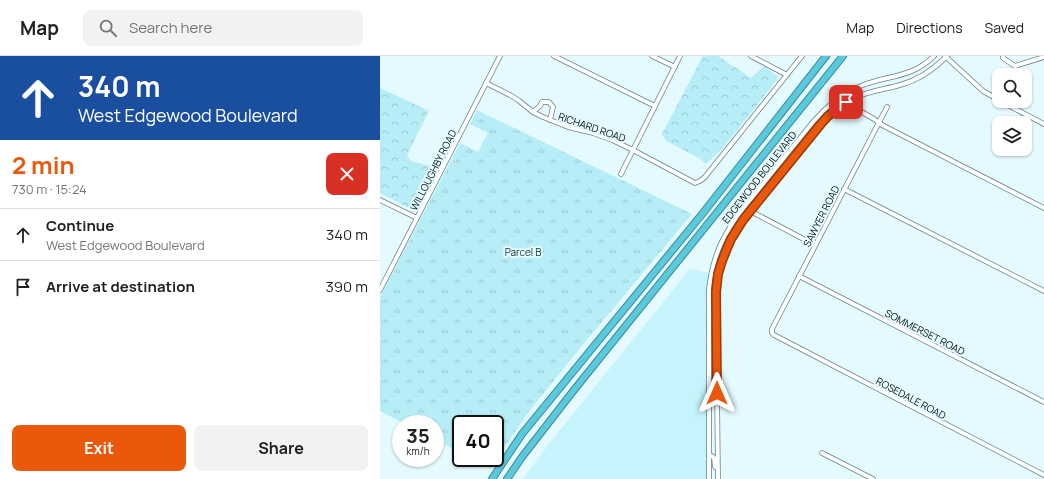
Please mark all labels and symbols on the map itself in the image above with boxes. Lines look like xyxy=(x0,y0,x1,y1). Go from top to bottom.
pin xyxy=(829,85,863,119)
street label: RICHARD ROAD xyxy=(556,109,628,145)
street label: WILLOUGHBY ROAD xyxy=(407,127,460,213)
street label: EDGEWOOD BOULEVARD xyxy=(719,128,800,226)
street label: SAWYER ROAD xyxy=(800,183,843,249)
park label: Parcel B xyxy=(505,245,541,259)
street label: SOMMERSET ROAD xyxy=(883,306,968,358)
position arrow xyxy=(696,372,738,414)
street label: ROSEDALE ROAD xyxy=(874,374,949,422)
speed limit sign: 40 xyxy=(452,415,504,467)

